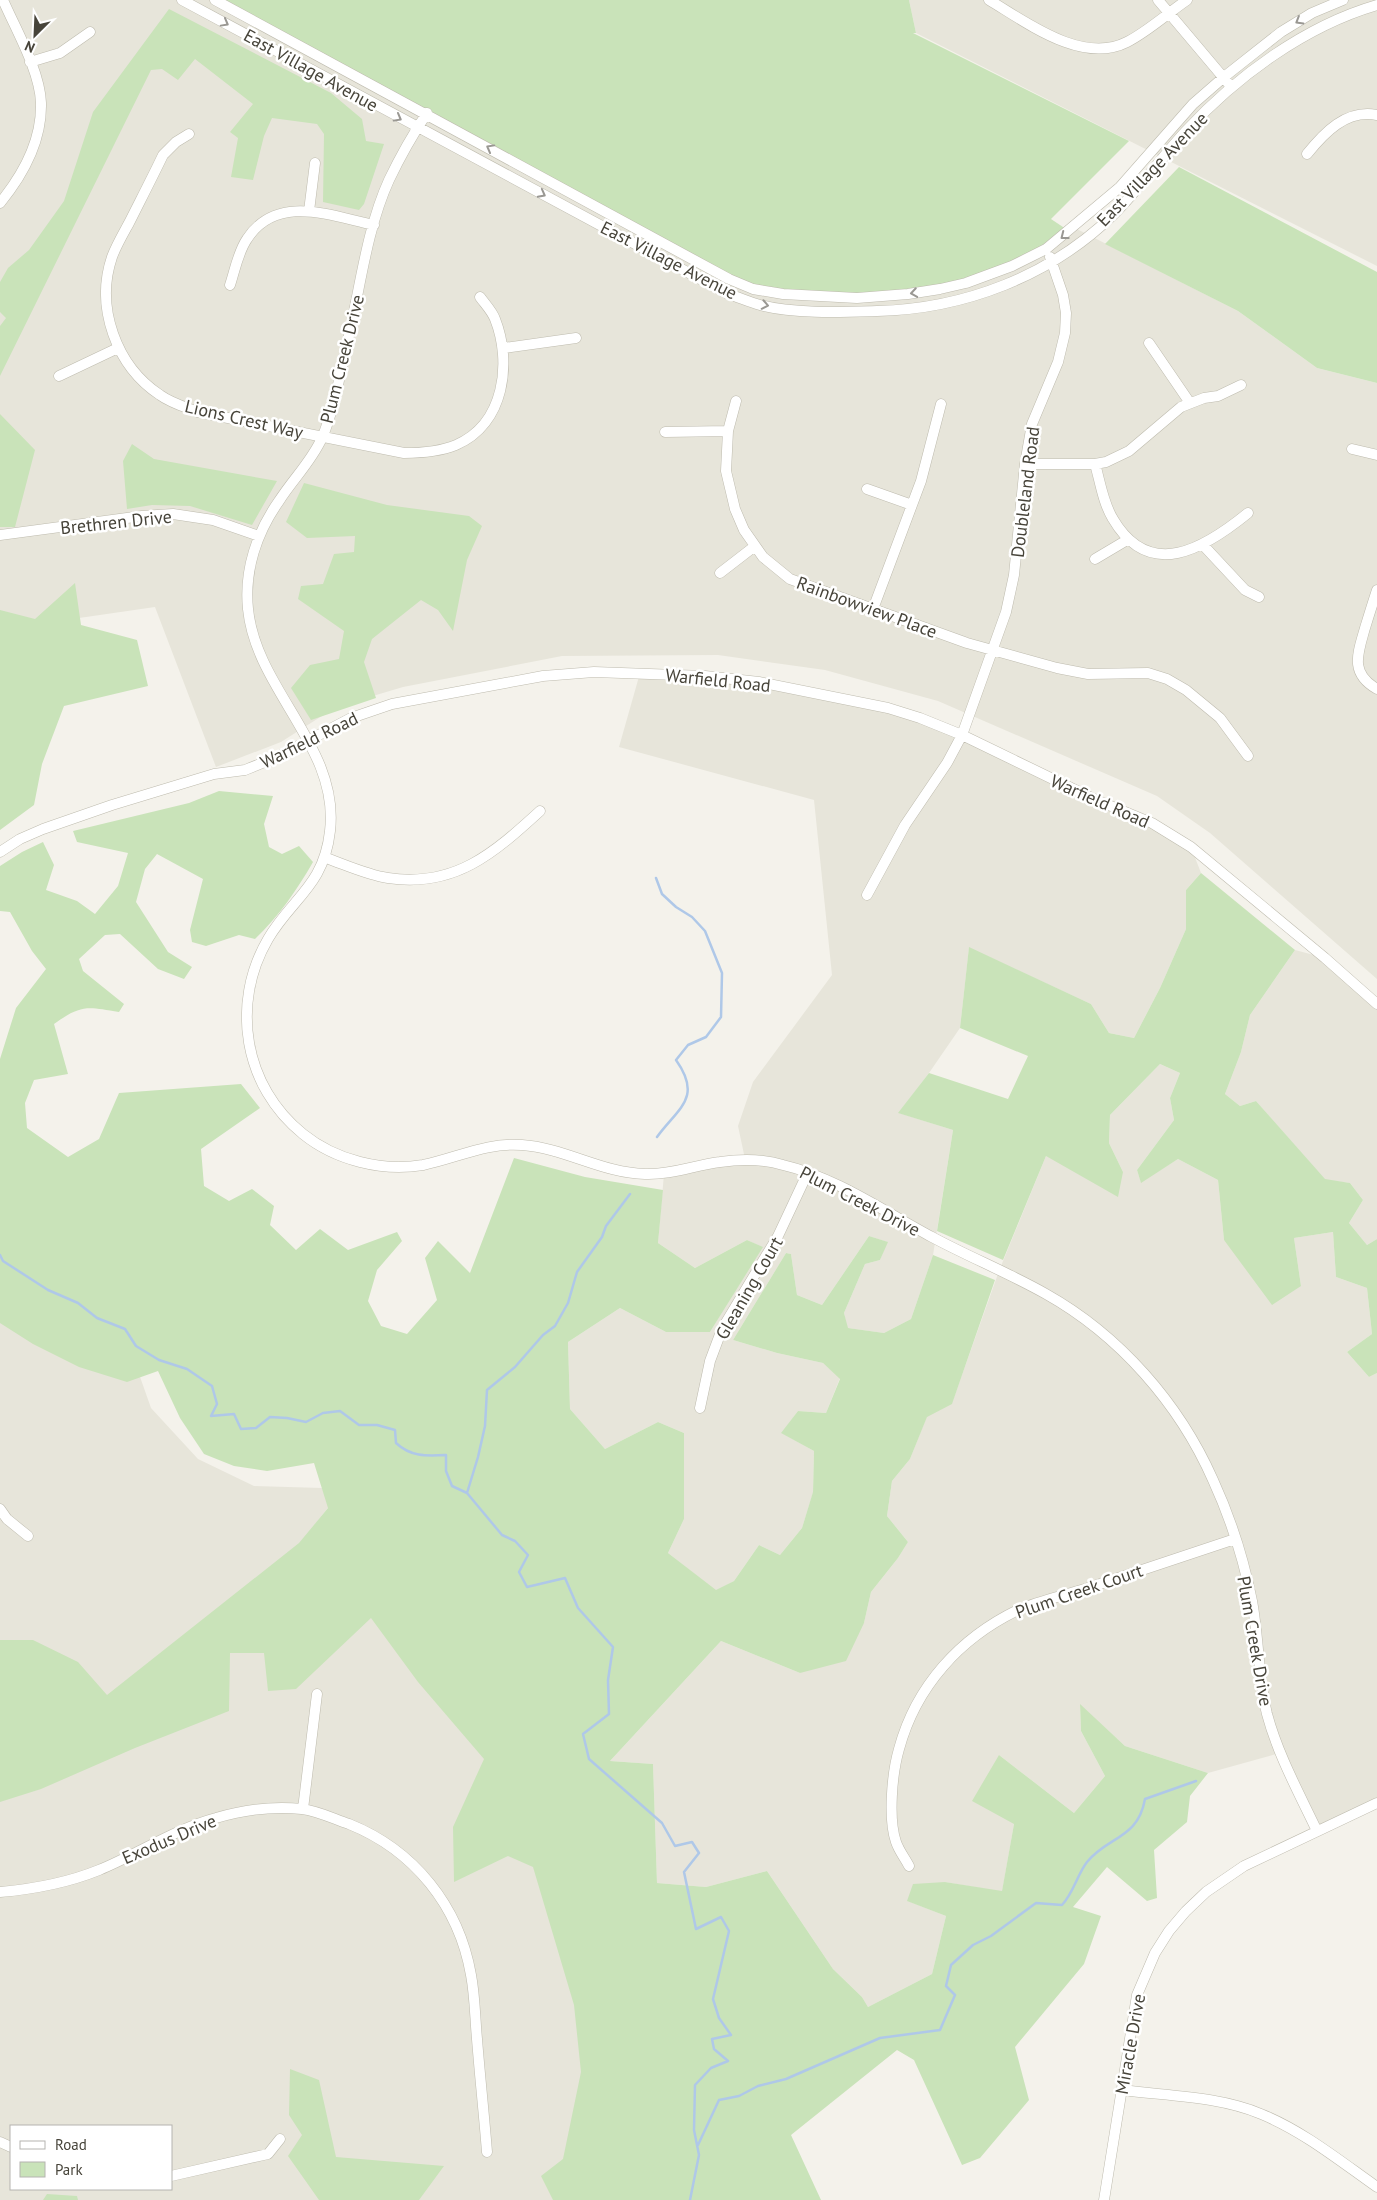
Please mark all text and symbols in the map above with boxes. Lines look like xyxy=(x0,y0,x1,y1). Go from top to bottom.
north arrow xyxy=(10,10,60,60)
one-way arrow xyxy=(1295,14,1304,24)
one-way arrow xyxy=(219,17,228,27)
street label: East Village Avenue xyxy=(240,24,382,116)
text: N xyxy=(22,37,38,57)
street label: East Village Avenue xyxy=(1092,107,1212,231)
one-way arrow xyxy=(393,111,402,121)
one-way arrow xyxy=(487,144,496,154)
one-way arrow xyxy=(537,188,546,198)
street label: East Village Avenue xyxy=(597,216,741,304)
one-way arrow xyxy=(1061,230,1070,238)
one-way arrow xyxy=(909,288,918,298)
street label: Plum Creek Drive xyxy=(315,292,369,426)
one-way arrow xyxy=(760,300,769,310)
street label: Lions Crest Way xyxy=(183,394,306,444)
street label: Doubleland Road xyxy=(1006,425,1044,559)
street label: Brethren Drive xyxy=(59,505,173,539)
street label: Rainbowview Place xyxy=(794,571,940,643)
street label: Warfield Road xyxy=(664,663,772,697)
street label: Warfield Road xyxy=(256,706,362,774)
street label: Warfield Road xyxy=(1047,769,1153,833)
street label: Plum Creek Drive xyxy=(796,1161,924,1241)
street label: Gleaning Court xyxy=(710,1232,788,1344)
street label: Plum Creek Court xyxy=(1012,1558,1146,1624)
street label: Plum Creek Drive xyxy=(1232,1574,1278,1708)
street label: Exodus Drive xyxy=(118,1809,220,1869)
street label: Miracle Drive xyxy=(1110,1992,1150,2096)
legend xyxy=(10,2125,172,2190)
text: Road xyxy=(55,2135,87,2154)
text: Park xyxy=(55,2160,83,2179)

